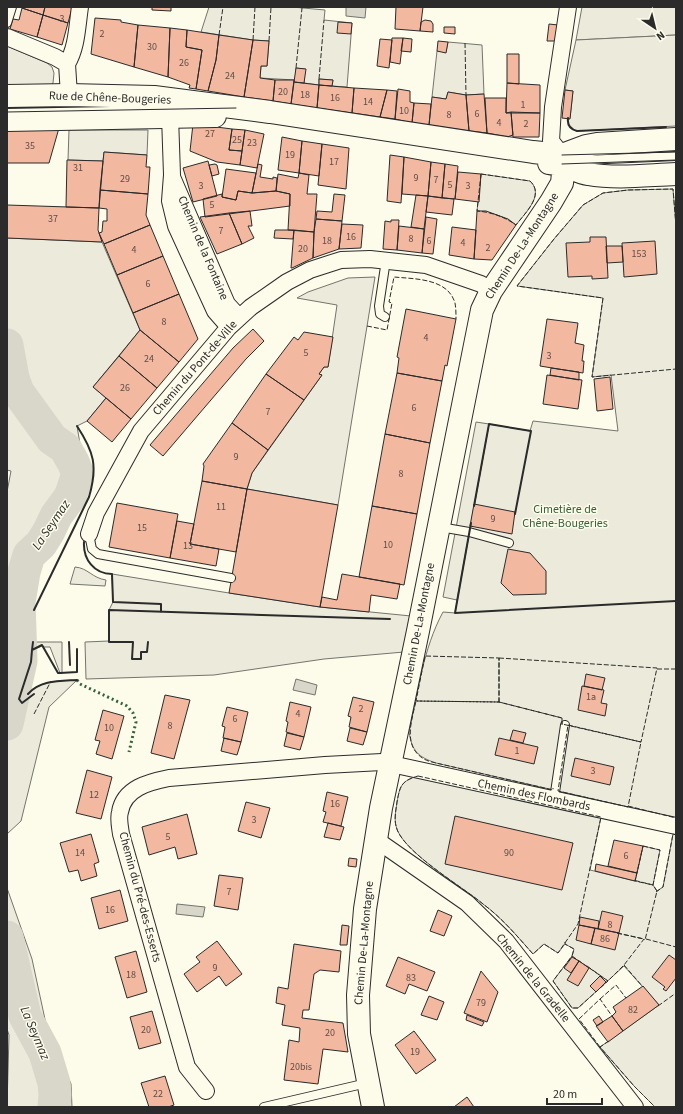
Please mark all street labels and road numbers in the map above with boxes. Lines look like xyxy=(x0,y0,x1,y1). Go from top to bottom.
street label: Rue de Chêne-Bougeries xyxy=(49,87,171,109)
street label: Chemin De-La-Montagne xyxy=(481,189,563,303)
street label: Chemin de la Fontaine xyxy=(173,193,233,303)
street label: Chemin du Pont-de-Ville xyxy=(149,317,241,419)
street label: Chemin De-La-Montagne xyxy=(399,561,439,687)
street label: Chemin des Flombards xyxy=(476,775,592,815)
street label: Chemin du Pré-des-Esserts xyxy=(114,830,166,964)
street label: Chemin De-La-Montagne xyxy=(350,880,378,1006)
street label: Chemin de la Gradelle xyxy=(492,930,574,1026)

